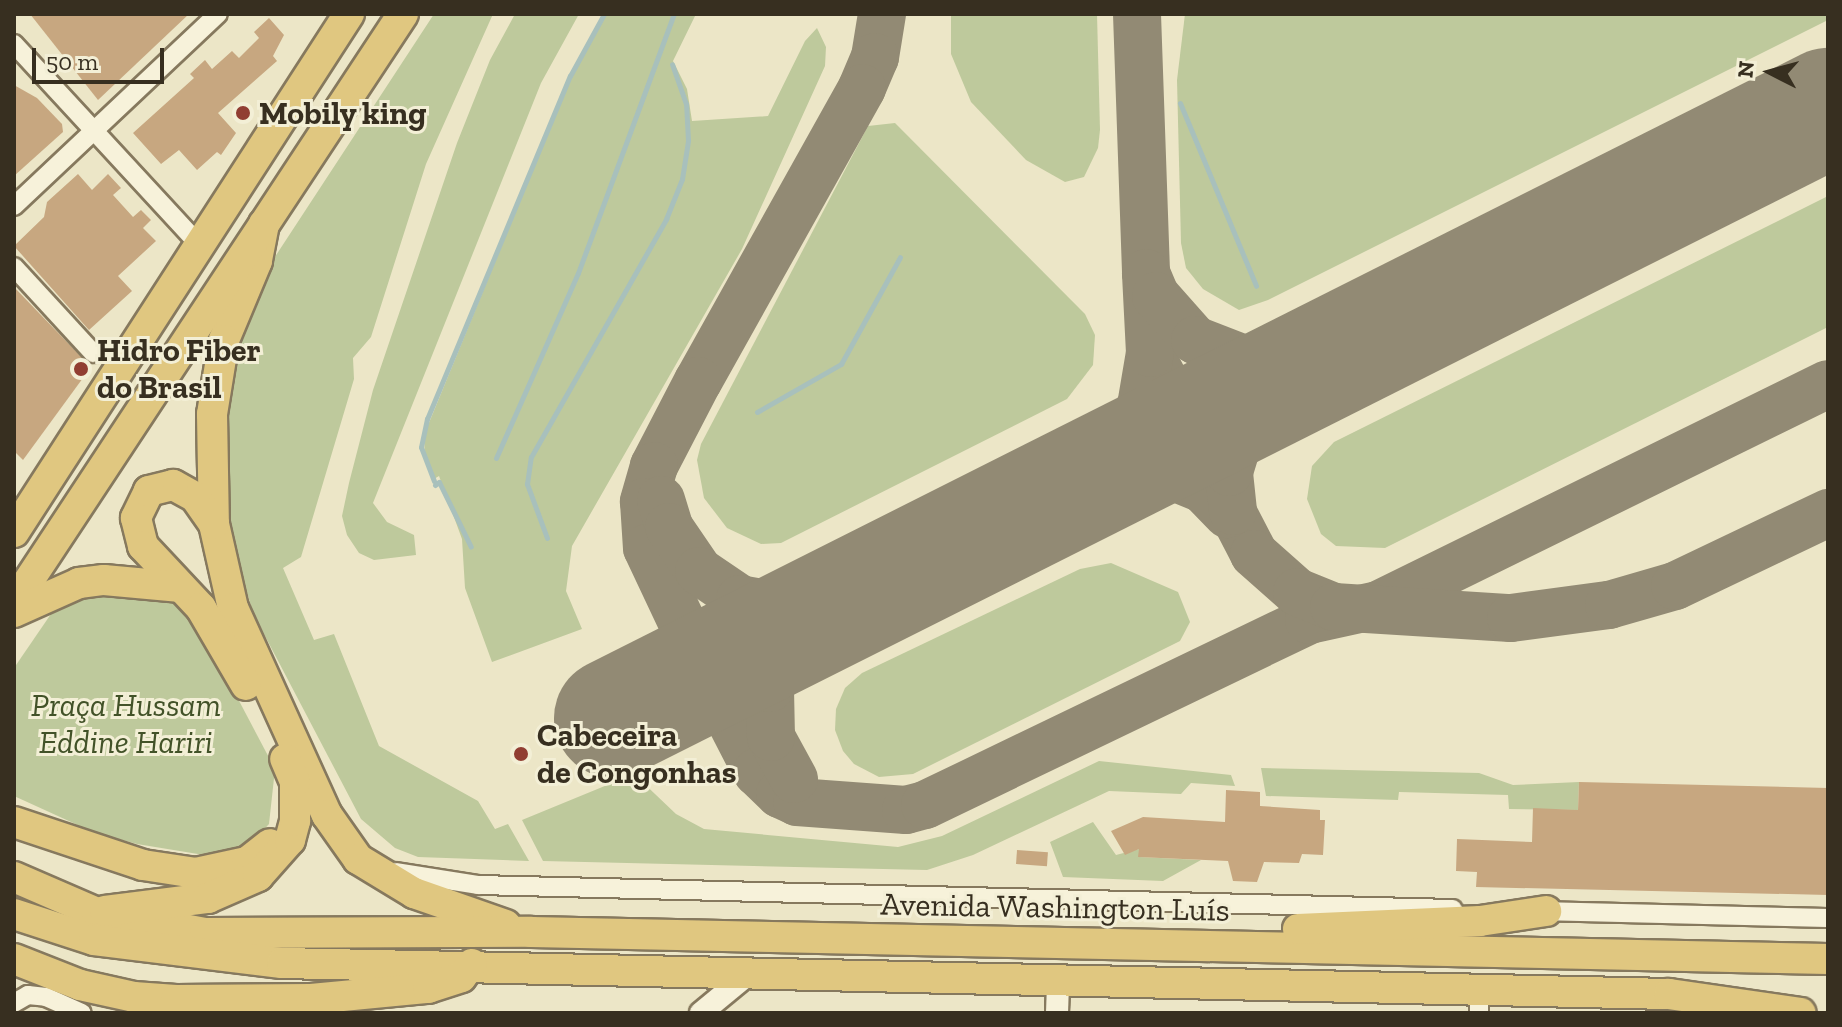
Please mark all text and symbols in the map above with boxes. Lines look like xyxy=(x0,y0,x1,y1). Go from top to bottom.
scale bar xyxy=(36,32,168,82)
north arrow xyxy=(1730,32,1810,112)
text: 50 m xyxy=(46,47,98,76)
text: N xyxy=(1731,60,1760,79)
place label: Mobily king xyxy=(259,94,427,132)
marker: Mobily king xyxy=(234,104,252,122)
place label: Hidro Fiber do Brasil xyxy=(97,332,261,407)
marker: Hidro Fiber do Brasil xyxy=(72,360,90,378)
park label: Praça Hussam Eddine Hariri xyxy=(31,687,221,762)
place label: Cabeceira de Congonhas xyxy=(537,717,736,792)
marker: Cabeceira de Congonhas xyxy=(512,745,530,763)
street label: Avenida Washington Luís xyxy=(880,885,1230,929)

